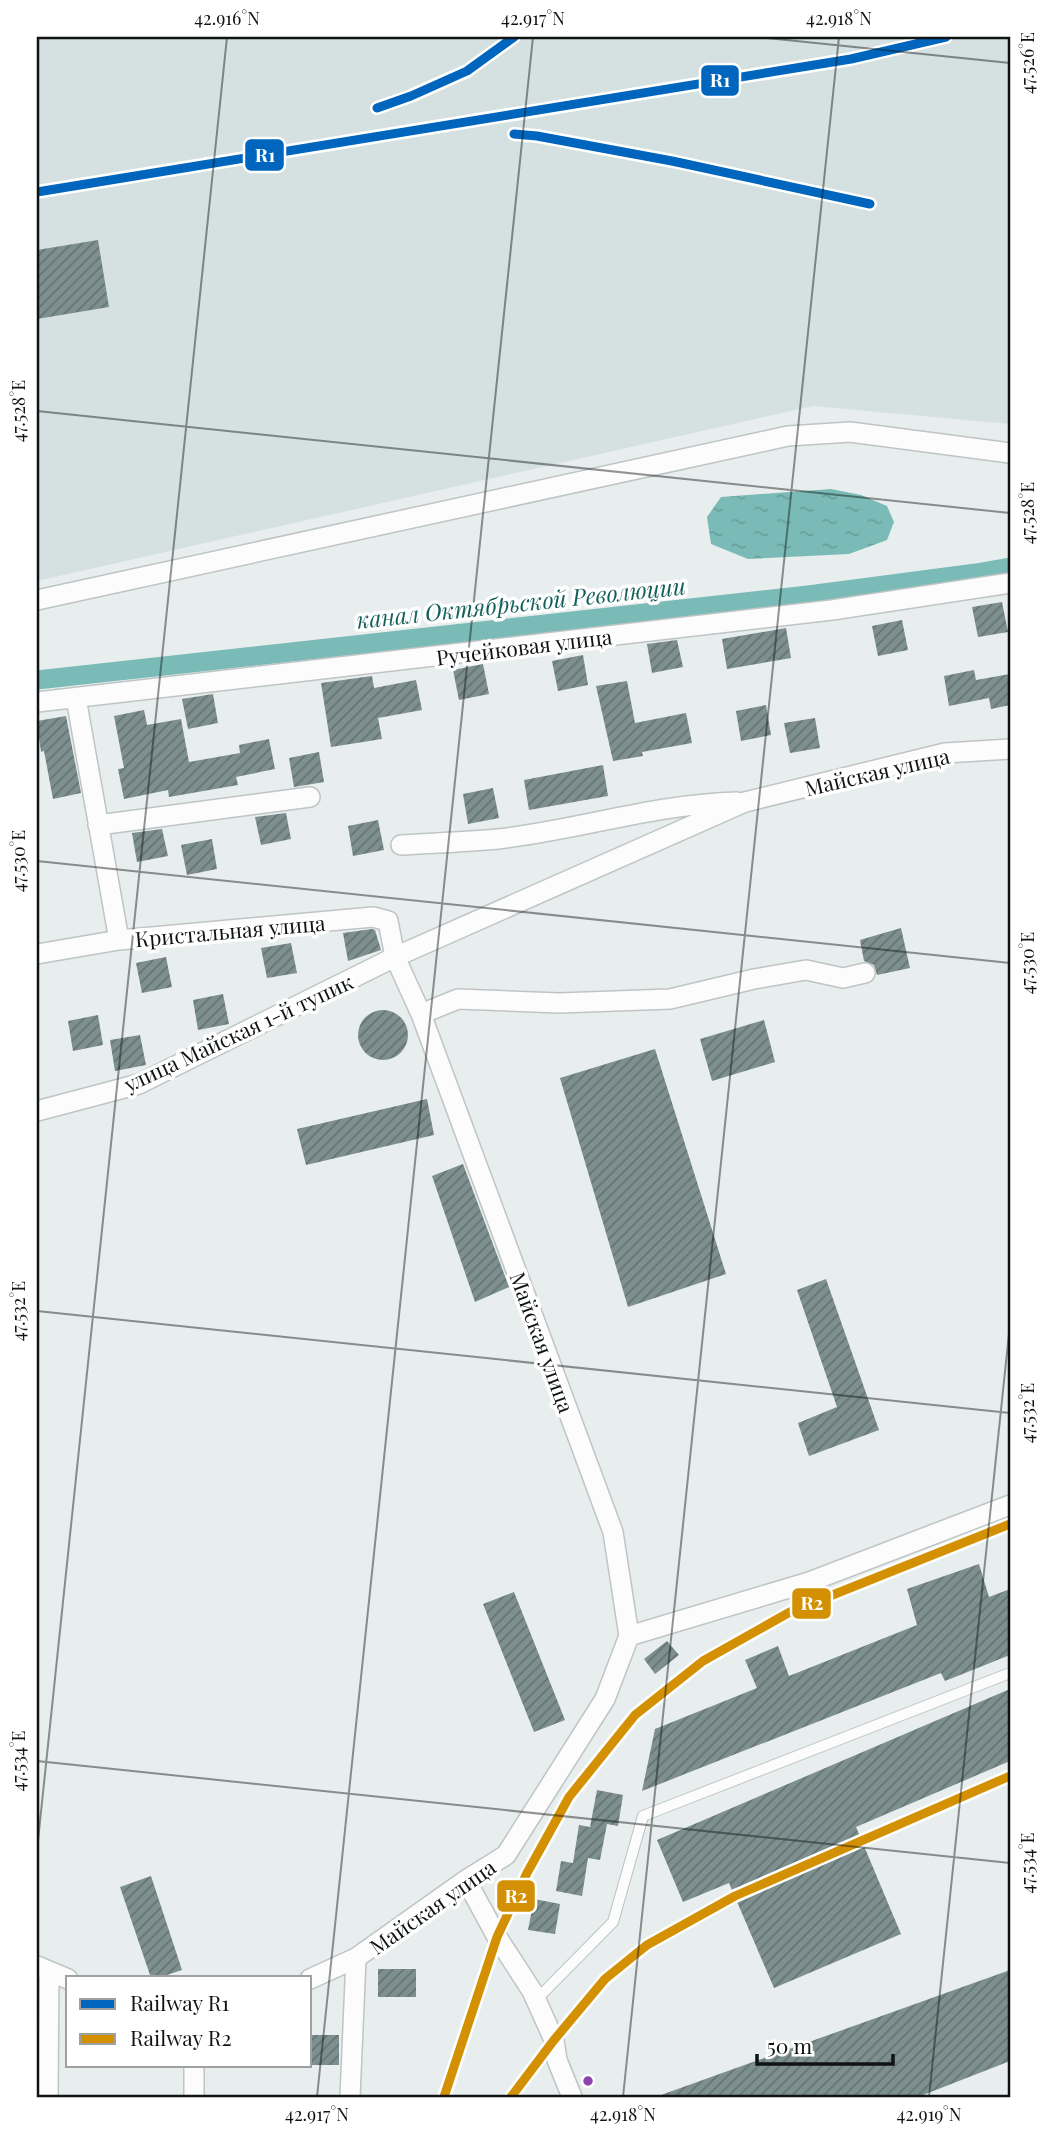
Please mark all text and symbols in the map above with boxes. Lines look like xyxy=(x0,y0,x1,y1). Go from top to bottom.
text: 42.916°N xyxy=(194,6,260,30)
text: 42.917°N xyxy=(501,6,565,30)
text: 42.918°N xyxy=(806,6,872,30)
text: 47.526°E xyxy=(1015,32,1039,94)
line badge: R1 xyxy=(700,64,740,97)
text: R1 xyxy=(710,66,730,92)
line badge: R1 xyxy=(244,138,285,172)
text: R1 xyxy=(255,141,275,167)
text: 47.528°E xyxy=(6,380,30,442)
text: 47.528°E xyxy=(1015,482,1039,544)
water label: канал Октябрьской Революции xyxy=(355,569,687,635)
street label: Ручейковая улица xyxy=(435,621,614,671)
street label: Майская улица xyxy=(802,741,953,801)
text: 47.530°E xyxy=(6,830,30,892)
street label: Кристальная улица xyxy=(134,908,327,952)
text: 47.530°E xyxy=(1015,932,1039,994)
street label: улица Майская 1-й тупик xyxy=(118,967,357,1098)
street label: Майская улица xyxy=(505,1268,582,1417)
text: 47.532°E xyxy=(6,1281,30,1341)
text: 47.532°E xyxy=(1015,1383,1039,1443)
line badge: R2 xyxy=(791,1587,832,1620)
text: R2 xyxy=(800,1589,824,1615)
text: 47.534°E xyxy=(6,1731,30,1791)
text: 47.534°E xyxy=(1015,1833,1039,1893)
street label: Майская улица xyxy=(363,1852,501,1960)
line badge: R2 xyxy=(496,1879,536,1913)
text: R2 xyxy=(504,1882,528,1908)
legend xyxy=(66,1976,312,2068)
text: Railway R1 xyxy=(130,1988,229,2016)
scale bar xyxy=(757,2022,893,2066)
text: Railway R2 xyxy=(130,2023,232,2051)
text: 50 m xyxy=(767,2031,813,2059)
unlabelled marker xyxy=(581,2074,595,2088)
text: 42.917°N xyxy=(285,2102,349,2126)
text: 42.918°N xyxy=(590,2102,656,2126)
text: 42.919°N xyxy=(896,2102,962,2126)

